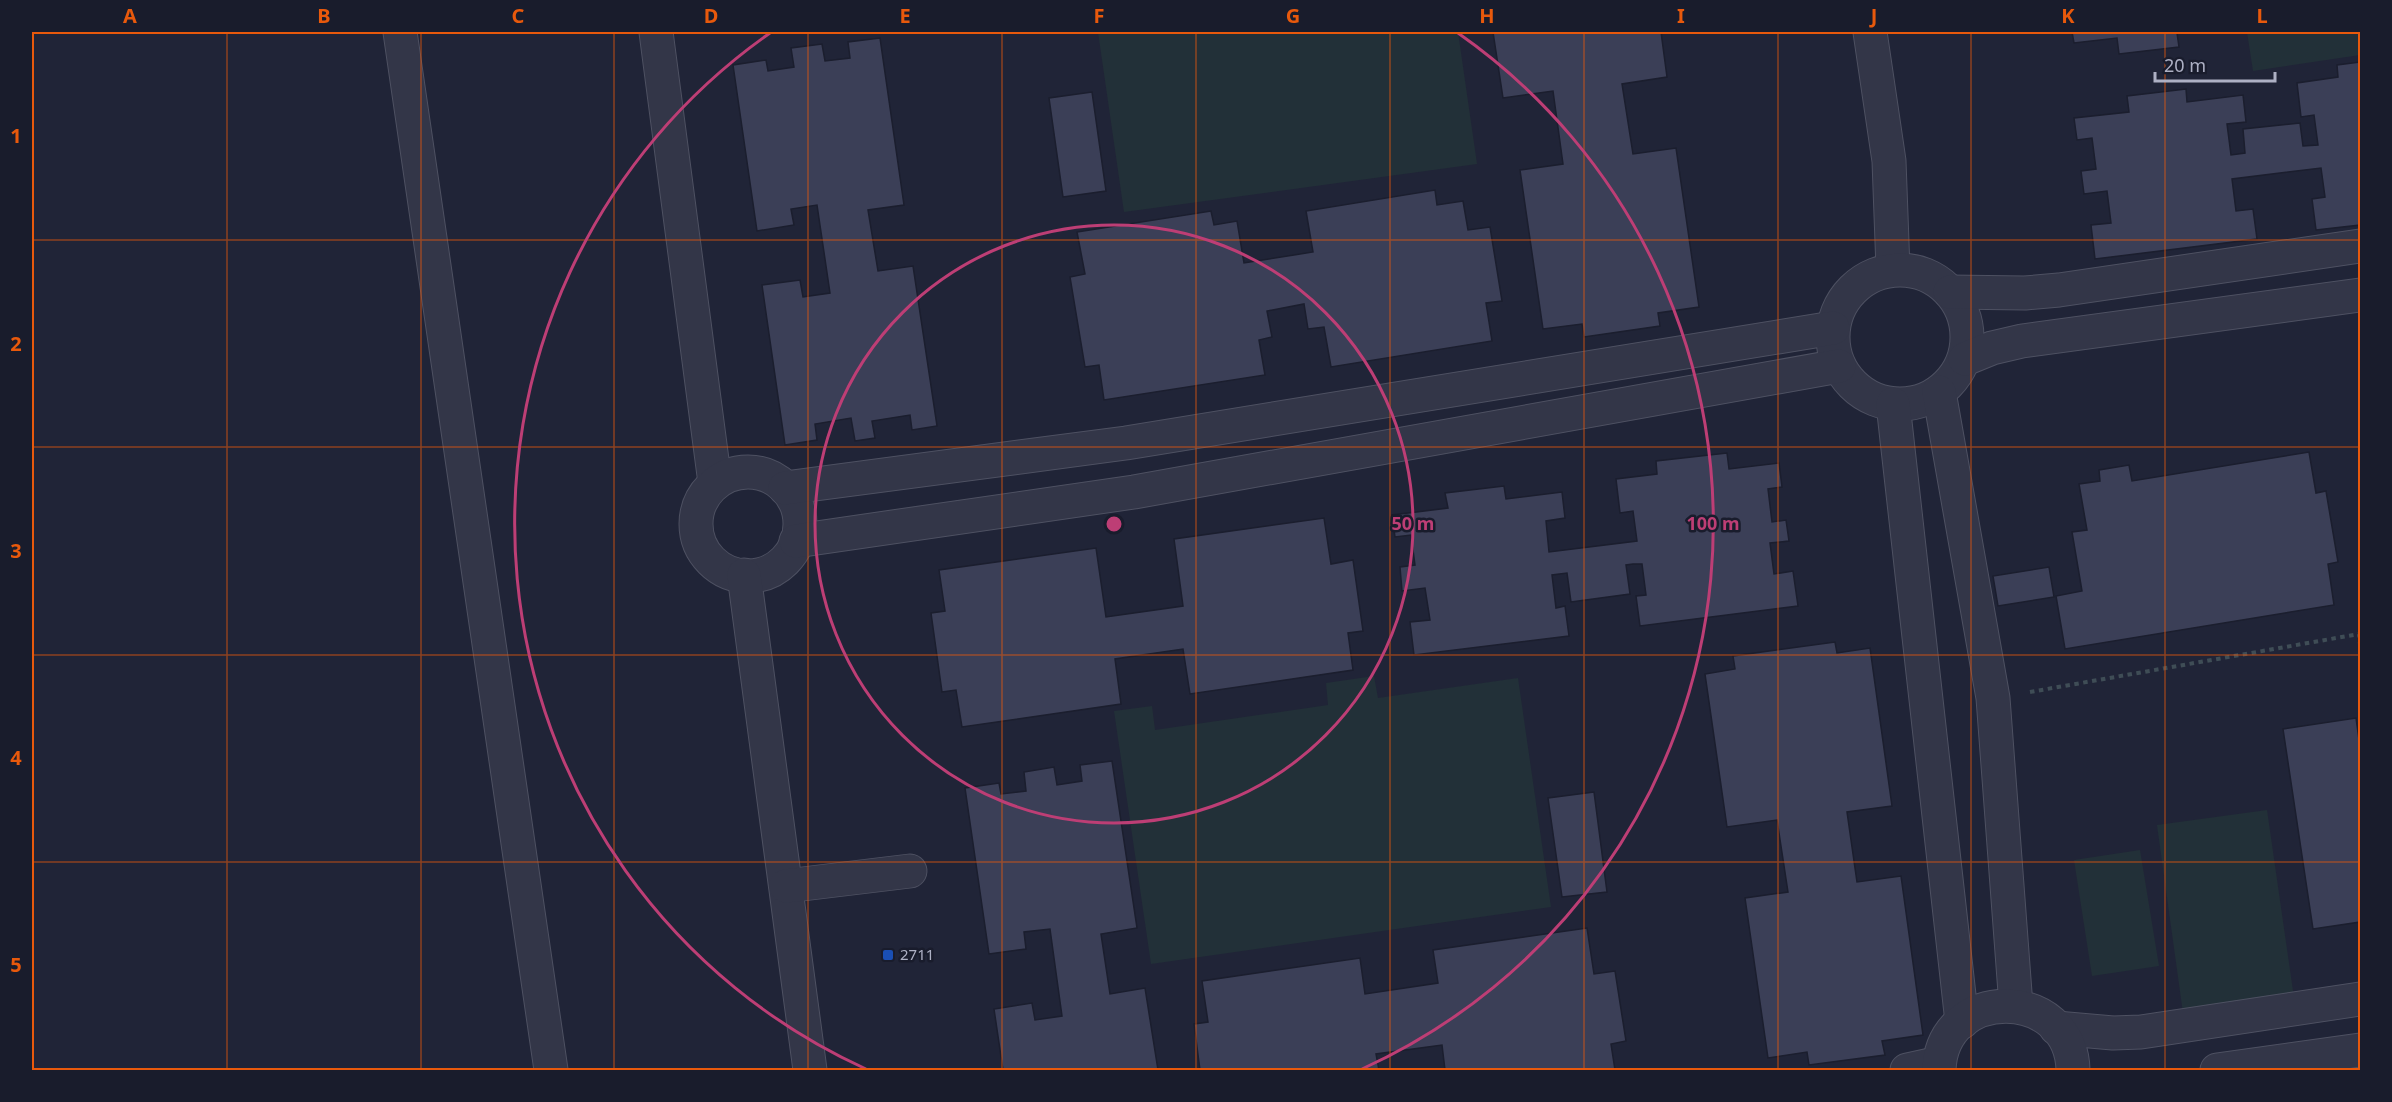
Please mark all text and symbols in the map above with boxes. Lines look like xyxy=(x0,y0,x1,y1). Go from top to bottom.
text: A xyxy=(123,2,137,29)
text: B xyxy=(317,2,331,29)
text: C xyxy=(512,2,525,29)
text: D xyxy=(704,2,718,29)
text: E xyxy=(899,2,911,29)
text: F xyxy=(1094,2,1104,29)
text: G xyxy=(1286,2,1300,29)
text: H xyxy=(1479,2,1495,29)
text: I xyxy=(1677,2,1685,29)
text: J xyxy=(1869,2,1877,29)
text: K xyxy=(2061,2,2075,29)
text: L xyxy=(2256,2,2268,29)
scale bar xyxy=(2155,45,2275,83)
text: 20 m xyxy=(2164,53,2206,77)
text: 1 xyxy=(10,122,22,149)
text: 2 xyxy=(10,330,22,357)
text: 50 m xyxy=(1392,511,1434,535)
text: 100 m xyxy=(1686,511,1740,535)
centre of rings xyxy=(1104,514,1124,534)
text: 3 xyxy=(10,537,22,564)
text: 4 xyxy=(10,744,22,771)
place label: 2711 xyxy=(900,944,934,964)
marker: 2711 xyxy=(881,948,895,962)
text: 5 xyxy=(10,951,22,978)

